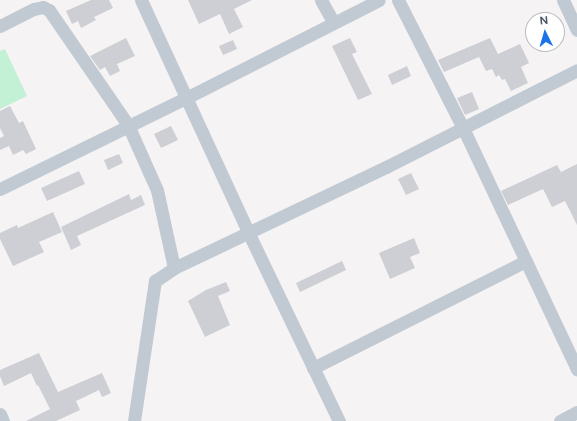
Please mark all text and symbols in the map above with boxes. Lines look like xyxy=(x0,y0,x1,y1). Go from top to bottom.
north arrow xyxy=(525,12,565,52)
text: N xyxy=(539,14,549,27)

